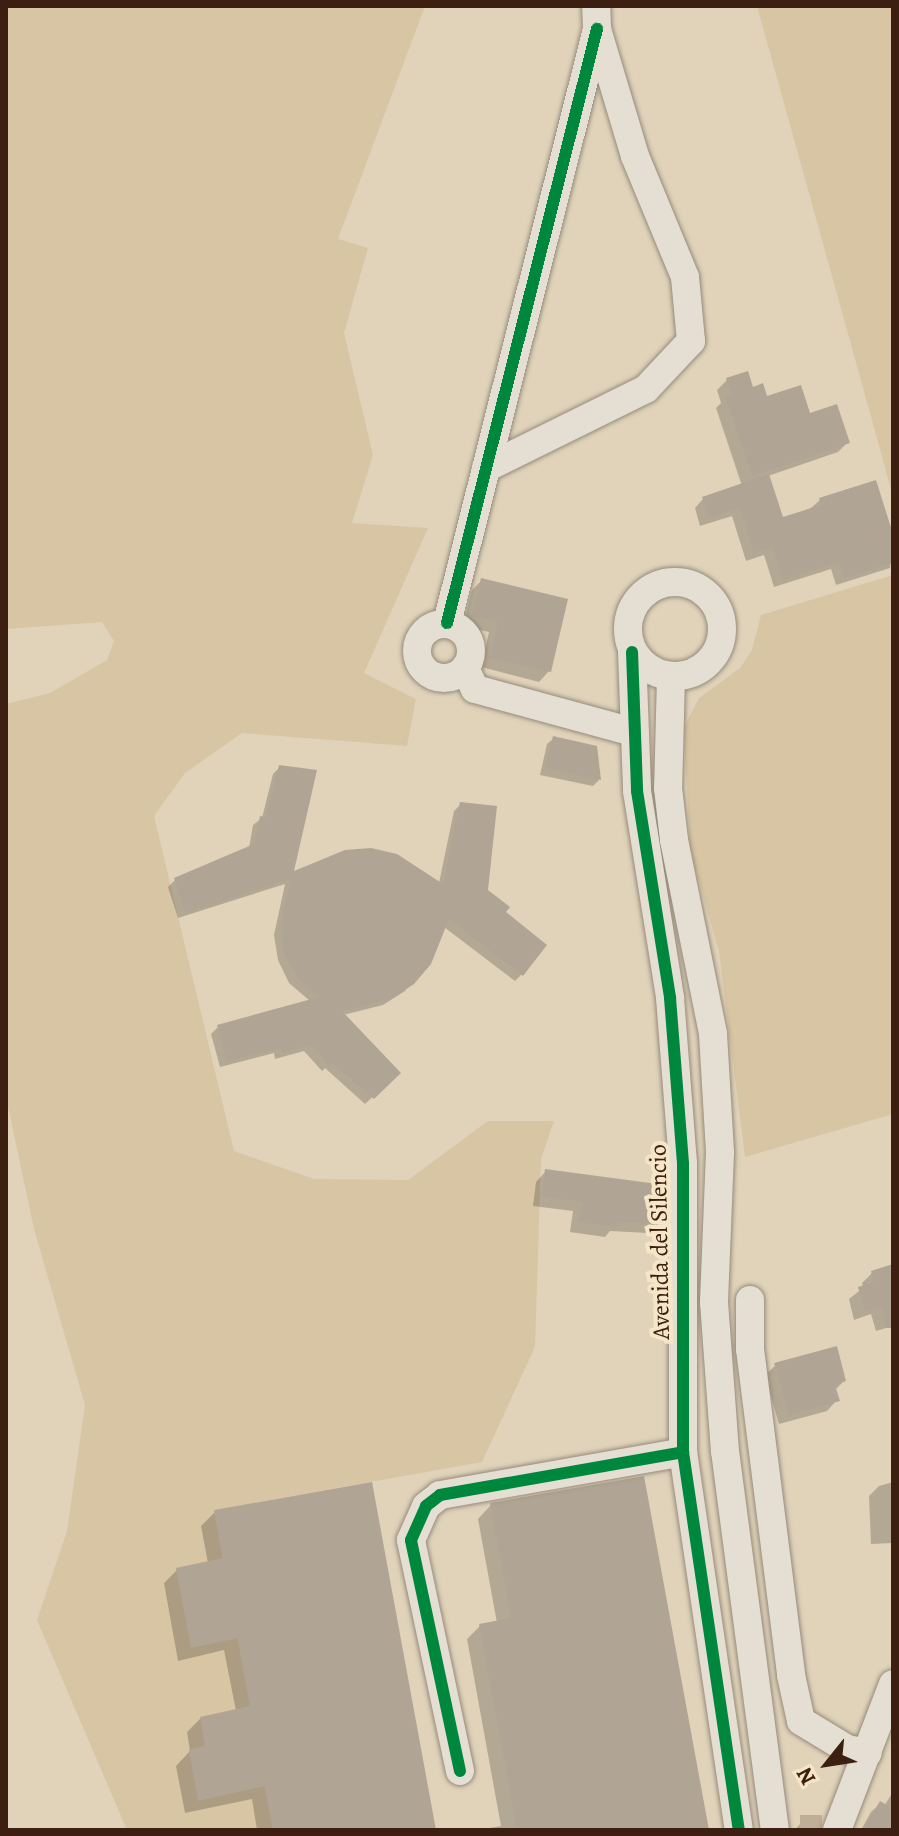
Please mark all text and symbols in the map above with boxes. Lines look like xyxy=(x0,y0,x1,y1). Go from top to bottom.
street label: Avenida del Silencio xyxy=(644,1144,676,1340)
north arrow xyxy=(787,1724,867,1804)
text: N xyxy=(789,1762,823,1790)

